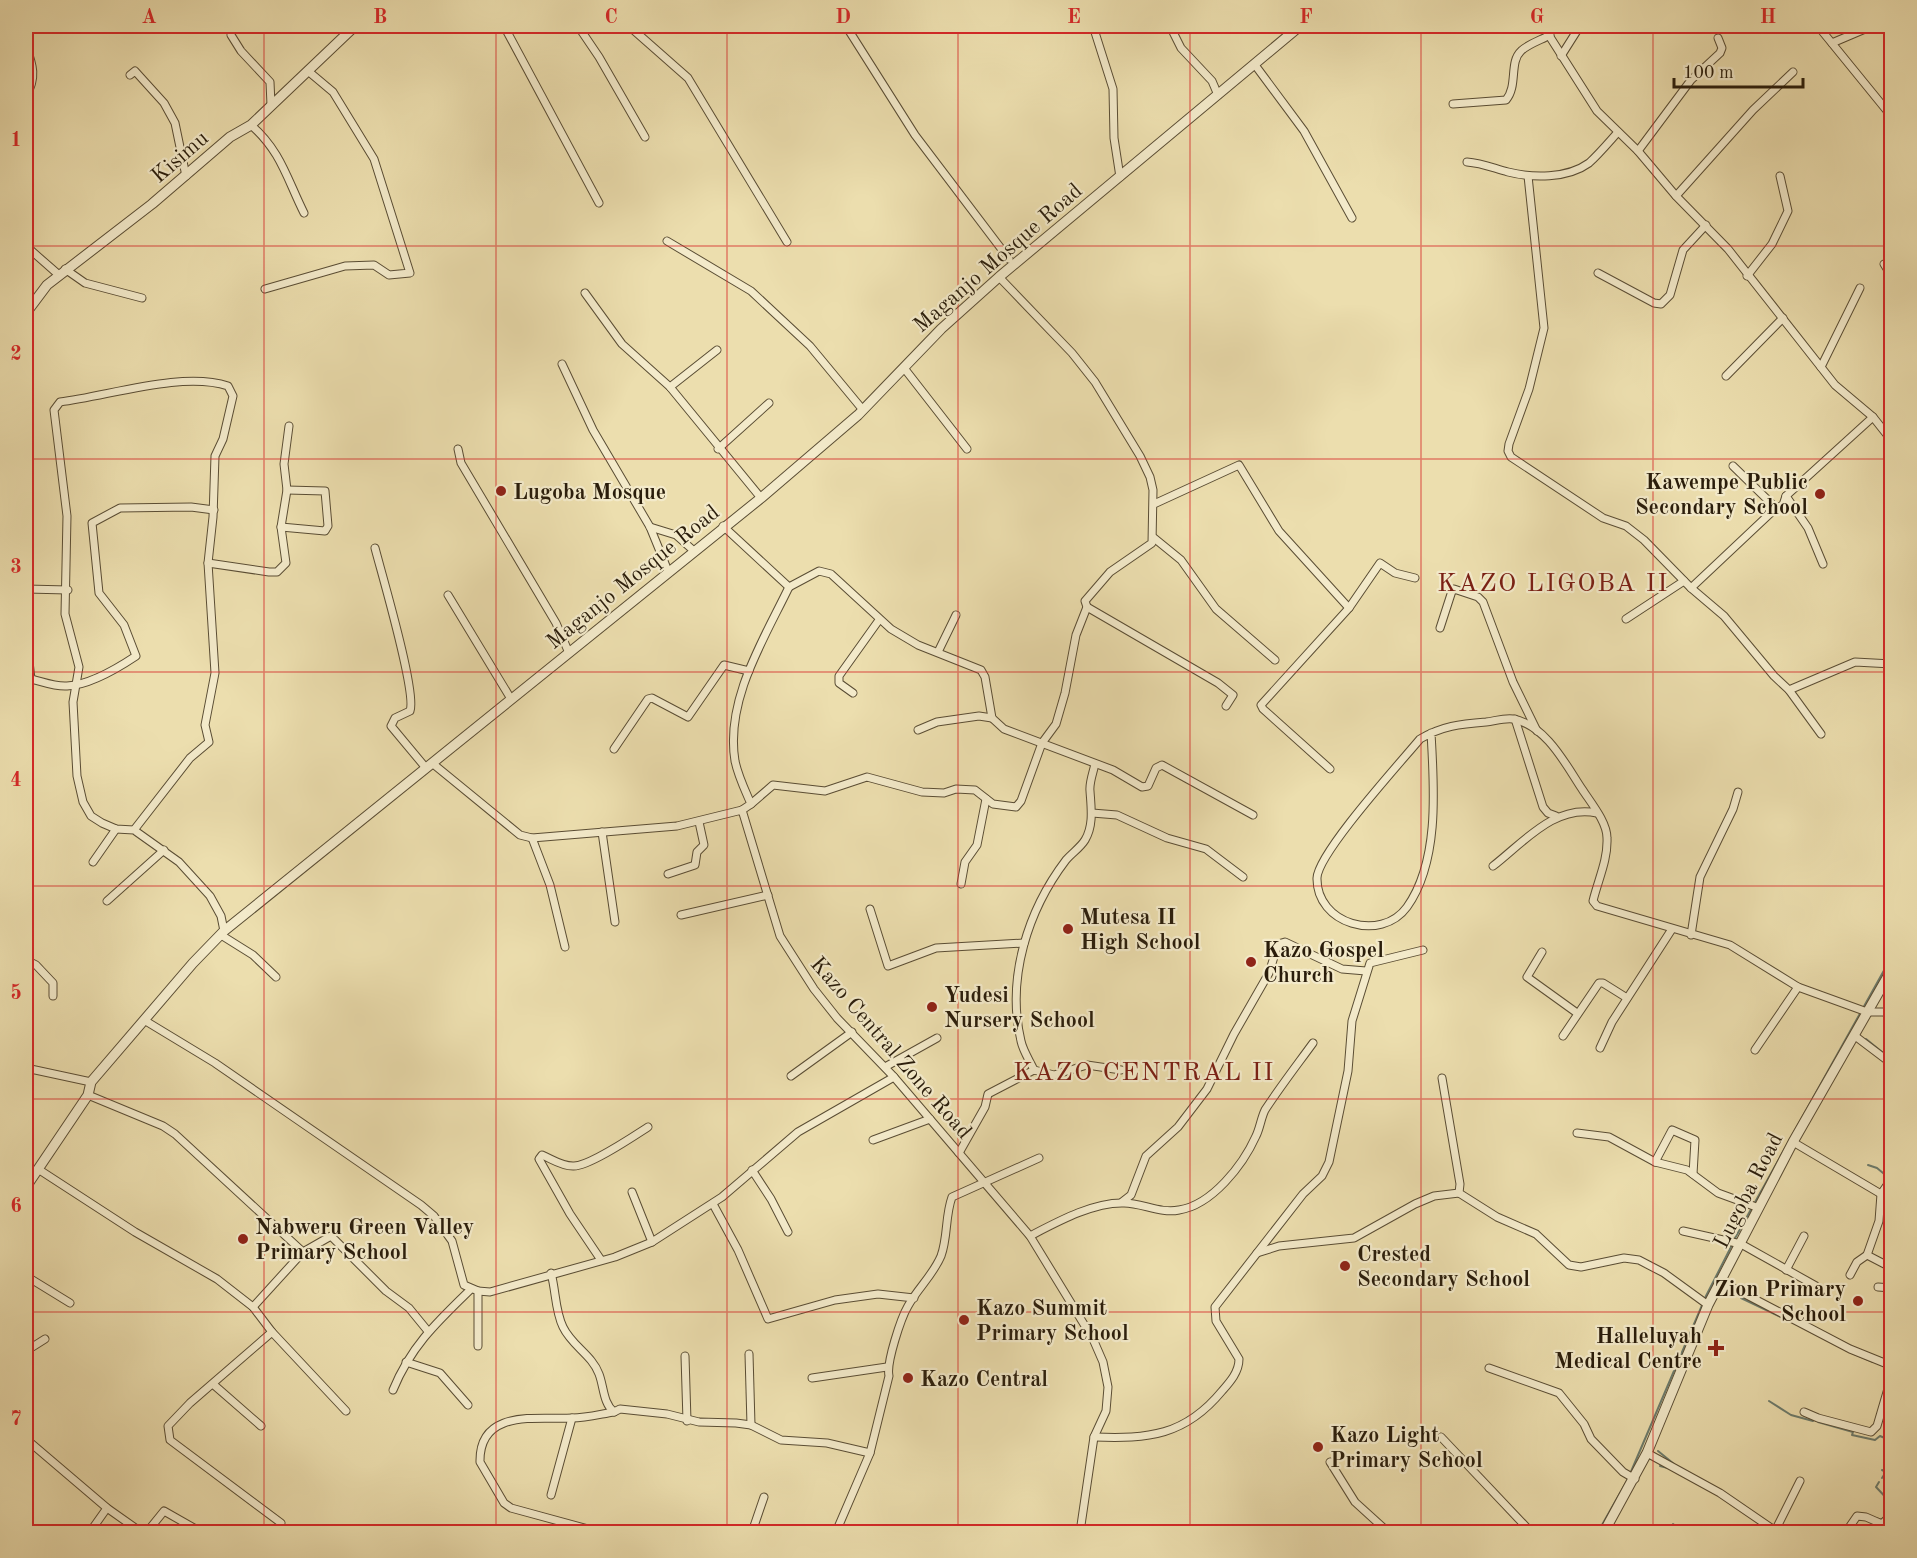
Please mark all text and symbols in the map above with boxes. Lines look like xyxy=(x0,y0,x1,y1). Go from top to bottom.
text: A xyxy=(141,8,157,28)
text: B xyxy=(373,8,387,28)
text: C xyxy=(604,8,618,28)
text: D xyxy=(835,8,851,28)
text: E xyxy=(1067,8,1081,28)
text: F xyxy=(1299,8,1313,28)
text: G xyxy=(1530,8,1544,28)
text: H xyxy=(1760,8,1776,28)
scale bar xyxy=(1674,51,1803,89)
text: 100 m xyxy=(1683,64,1734,82)
street label: Kisimu xyxy=(148,127,213,188)
text: 1 xyxy=(10,131,22,151)
street label: Maganjo Mosque Road xyxy=(910,180,1087,337)
text: 2 xyxy=(10,345,22,365)
place label: Kawempe Public Secondary School xyxy=(1635,472,1808,519)
place label: Lugoba Mosque xyxy=(513,482,666,504)
marker: Lugoba Mosque xyxy=(494,484,508,498)
marker: Kawempe Public Secondary School xyxy=(1813,487,1827,501)
street label: Maganjo Mosque Road xyxy=(543,501,724,654)
text: 3 xyxy=(10,558,22,578)
district label: KAZO LIGOBA II xyxy=(1437,571,1669,597)
text: 4 xyxy=(10,771,22,791)
place label: Mutesa II High School xyxy=(1080,907,1201,954)
marker: Mutesa II High School xyxy=(1061,922,1075,936)
place label: Kazo Gospel Church xyxy=(1263,940,1384,987)
street label: Kazo Central Zone Road xyxy=(806,953,975,1143)
marker: Kazo Gospel Church xyxy=(1244,955,1258,969)
text: 5 xyxy=(10,983,22,1004)
place label: Yudesi Nursery School xyxy=(944,985,1095,1032)
marker: Yudesi Nursery School xyxy=(925,1000,939,1014)
district label: KAZO CENTRAL II xyxy=(1013,1060,1275,1086)
street label: Lugoba Road xyxy=(1710,1130,1787,1252)
text: 6 xyxy=(10,1197,22,1217)
place label: Nabweru Green Valley Primary School xyxy=(255,1217,474,1264)
marker: Nabweru Green Valley Primary School xyxy=(236,1232,250,1246)
place label: Crested Secondary School xyxy=(1357,1244,1530,1291)
marker: Crested Secondary School xyxy=(1338,1259,1352,1273)
place label: Zion Primary School xyxy=(1714,1279,1846,1326)
marker: Zion Primary School xyxy=(1851,1294,1865,1308)
place label: Kazo Summit Primary School xyxy=(976,1298,1129,1345)
marker: Kazo Summit Primary School xyxy=(957,1313,971,1327)
place label: Halleluyah Medical Centre xyxy=(1554,1326,1702,1373)
marker: Halleluyah Medical Centre xyxy=(1707,1339,1725,1357)
place label: Kazo Central xyxy=(920,1369,1048,1391)
marker: Kazo Central xyxy=(901,1371,915,1385)
text: 7 xyxy=(10,1410,22,1430)
place label: Kazo Light Primary School xyxy=(1330,1425,1483,1472)
marker: Kazo Light Primary School xyxy=(1311,1440,1325,1454)

